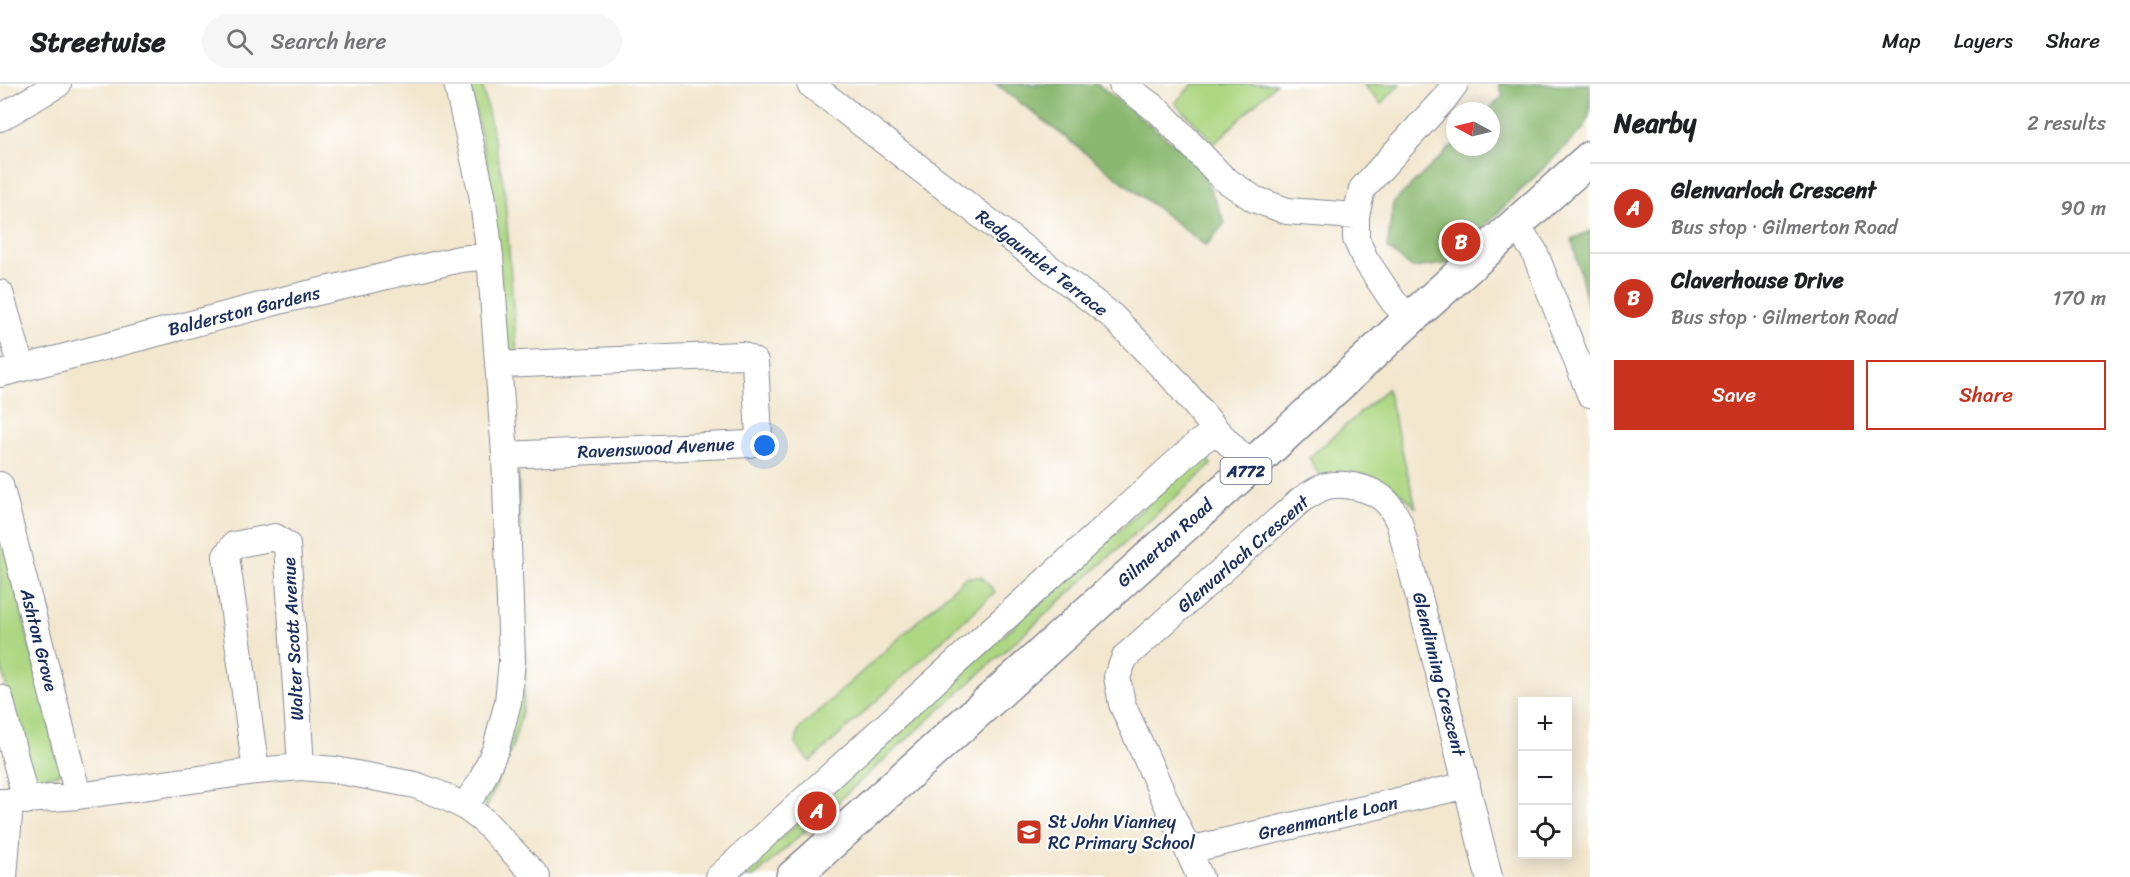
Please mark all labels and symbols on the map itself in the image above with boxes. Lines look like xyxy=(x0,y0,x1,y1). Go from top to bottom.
north arrow xyxy=(1446,102,1500,156)
street label: Redgauntlet Terrace xyxy=(969,201,1115,325)
pin: B xyxy=(1442,220,1480,264)
street label: Balderston Gardens xyxy=(165,276,324,345)
street label: Ravenswood Avenue xyxy=(577,428,735,468)
your location xyxy=(750,431,779,460)
road number: A772 xyxy=(1220,458,1272,484)
street label: Glenvarloch Crescent xyxy=(1169,486,1317,621)
street label: Gilmerton Road xyxy=(1109,489,1222,596)
street label: Walter Scott Avenue xyxy=(273,556,313,721)
street label: Ashton Grove xyxy=(11,584,67,695)
street label: Glendinning Crescent xyxy=(1403,589,1475,760)
street label: Greenmantle Loan xyxy=(1255,786,1401,850)
pin: A xyxy=(798,788,836,834)
place label: St John Vianney RC Primary School xyxy=(1048,806,1196,859)
school or university icon: St John Vianney RC Primary School xyxy=(1014,817,1044,847)

